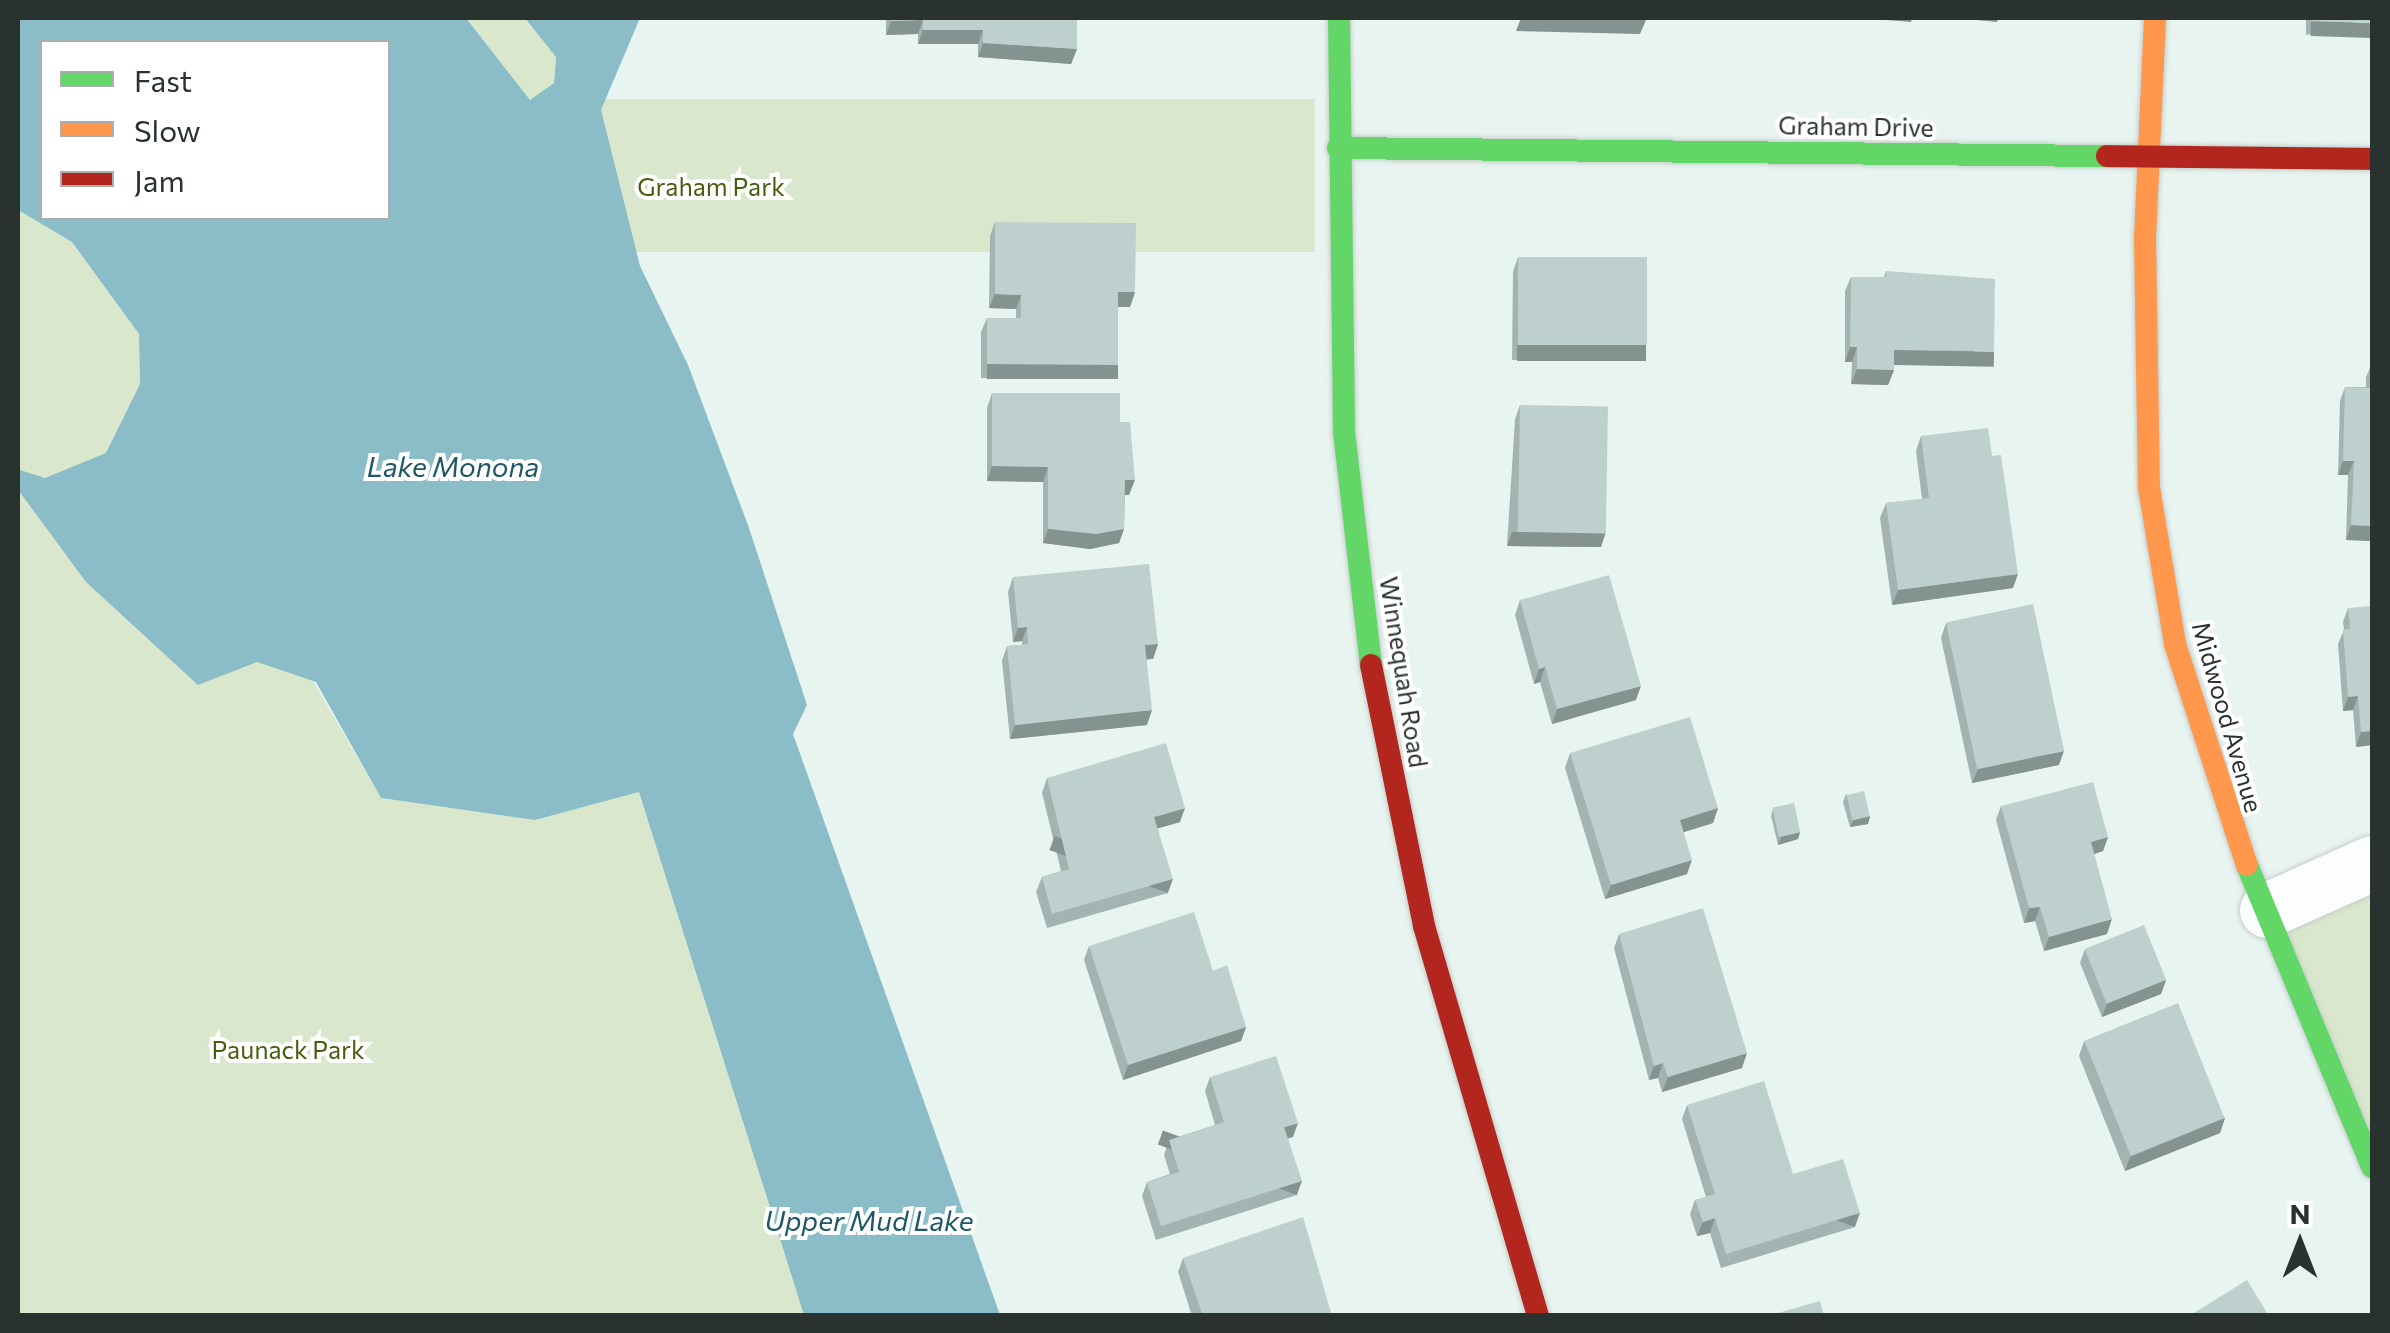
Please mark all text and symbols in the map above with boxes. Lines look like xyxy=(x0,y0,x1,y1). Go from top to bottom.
legend xyxy=(40,40,390,220)
text: Fast xyxy=(134,61,192,98)
street label: Graham Drive xyxy=(1778,110,1934,142)
text: Slow xyxy=(134,111,201,148)
text: Jam xyxy=(134,161,185,198)
park label: Graham Park xyxy=(637,171,785,201)
water label: Lake Monona xyxy=(367,449,539,483)
street label: Winnequah Road xyxy=(1374,574,1434,770)
street label: Midwood Avenue xyxy=(2186,618,2270,816)
park label: Paunack Park xyxy=(211,1034,365,1064)
north arrow xyxy=(2250,1193,2350,1293)
text: N xyxy=(2290,1196,2311,1230)
water label: Upper Mud Lake xyxy=(765,1203,973,1237)

